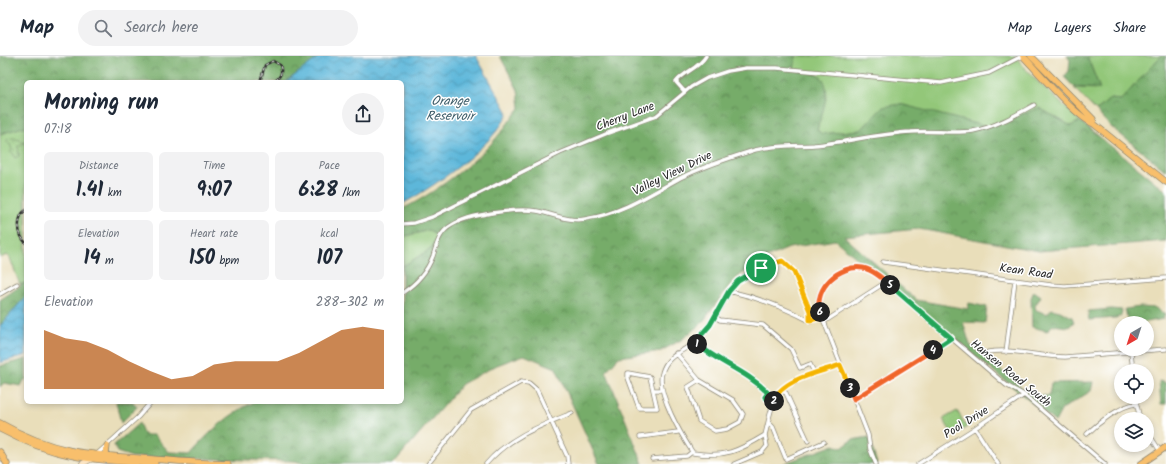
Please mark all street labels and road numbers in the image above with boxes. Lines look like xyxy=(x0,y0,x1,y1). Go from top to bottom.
street label: Cherry Lane xyxy=(593,96,658,136)
street label: Valley View Drive xyxy=(629,146,716,201)
street label: Kean Road xyxy=(998,258,1055,285)
street label: Hansen Road South xyxy=(966,335,1055,412)
street label: Pool Drive xyxy=(940,401,993,444)

